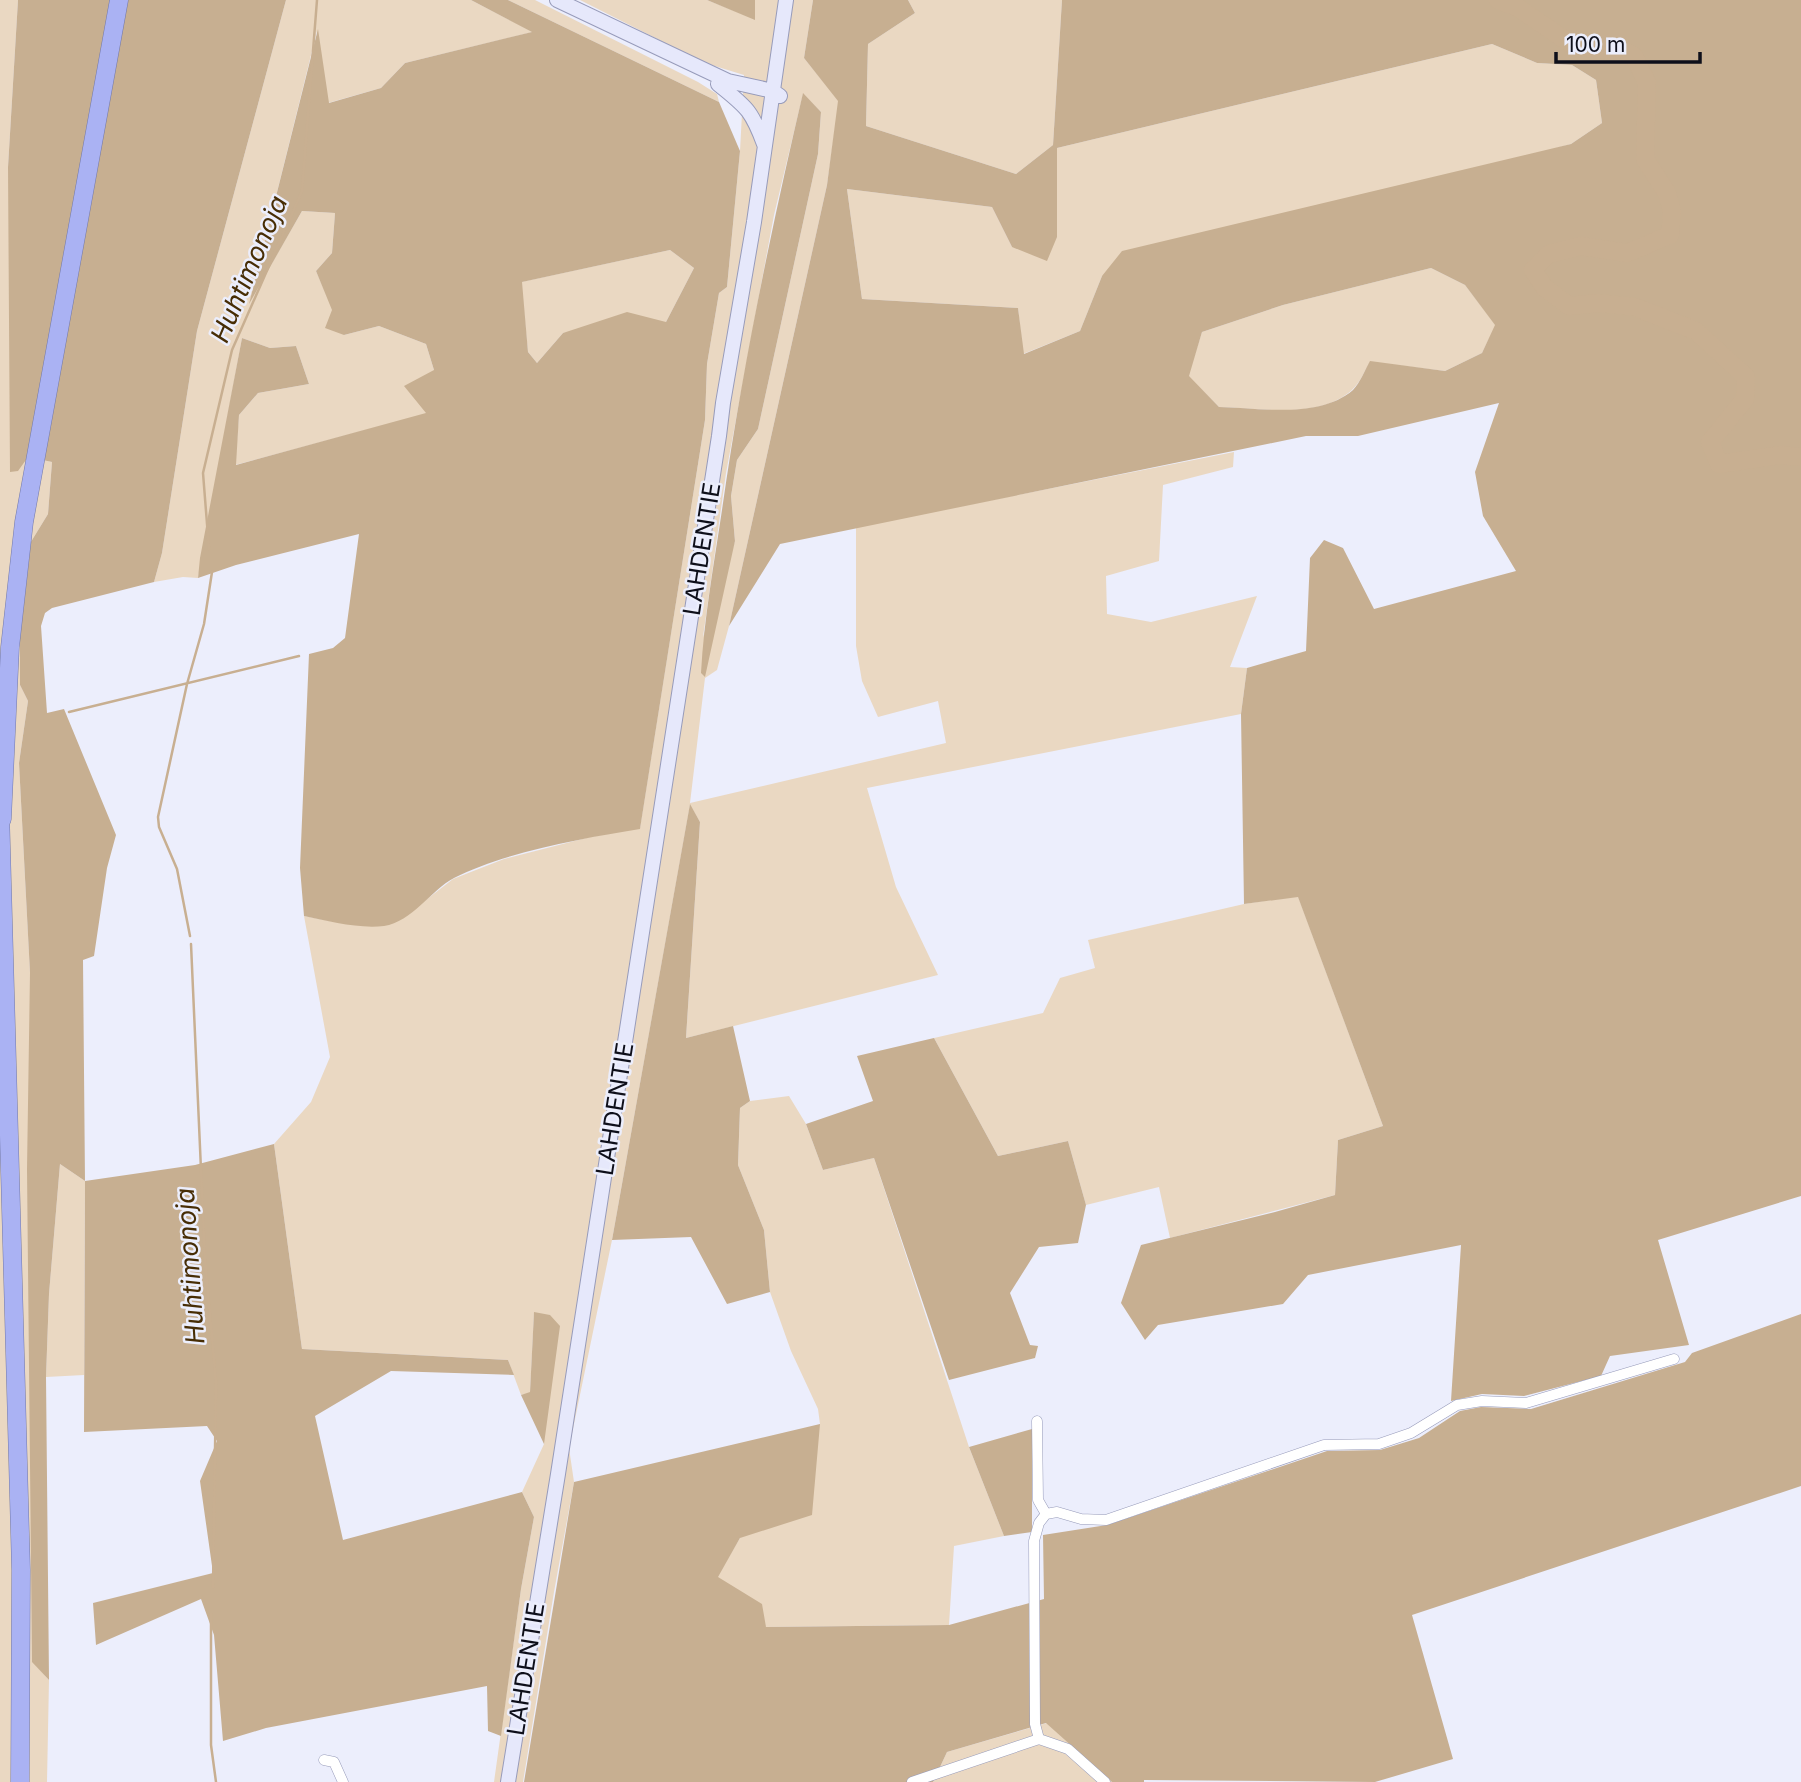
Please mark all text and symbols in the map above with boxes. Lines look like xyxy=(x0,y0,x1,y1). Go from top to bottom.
scale bar xyxy=(1556,21,1700,65)
text: 100 m xyxy=(1566,32,1625,57)
water label: Huhtimonoja xyxy=(204,191,293,347)
street label: LAHDENTIE xyxy=(677,480,726,617)
street label: LAHDENTIE xyxy=(590,1040,639,1177)
water label: Huhtimonoja xyxy=(169,1187,210,1345)
street label: LAHDENTIE xyxy=(501,1600,550,1737)

